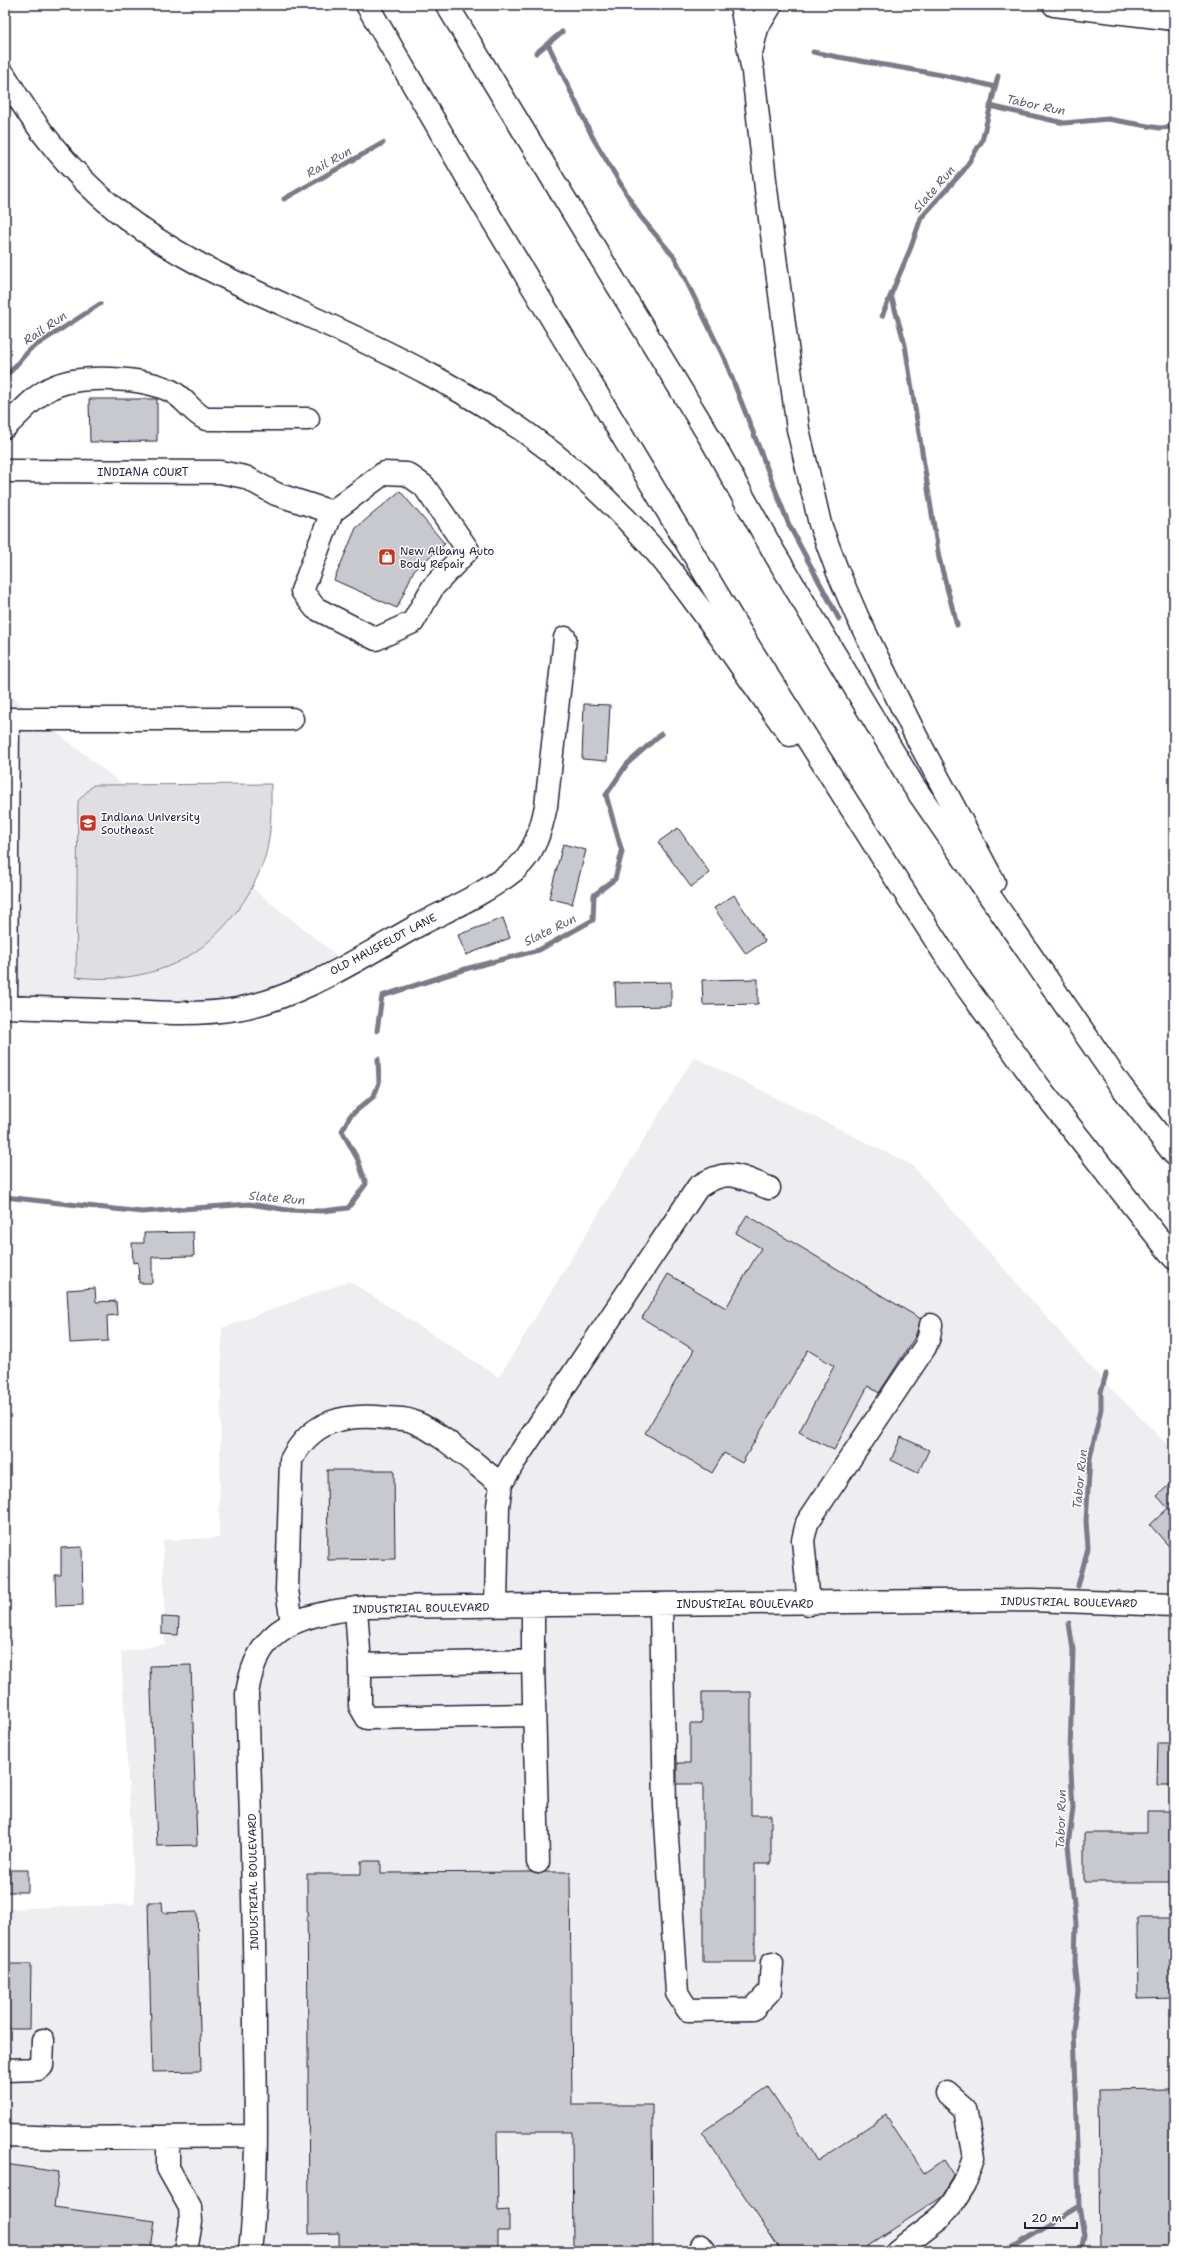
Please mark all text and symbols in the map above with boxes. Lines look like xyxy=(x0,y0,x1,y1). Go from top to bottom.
water label: Tabor Run xyxy=(1005,91,1067,119)
water label: Rail Run xyxy=(304,143,354,181)
water label: Slate Run xyxy=(909,162,959,216)
water label: Rail Run xyxy=(20,308,70,348)
street label: INDIANA COURT xyxy=(97,465,189,480)
place label: New Albany Auto Body Repair xyxy=(400,544,495,572)
shop icon: New Albany Auto Body Repair xyxy=(377,547,397,567)
place label: Indiana University Southeast xyxy=(101,810,200,838)
school or university icon: Indiana University Southeast xyxy=(78,813,98,833)
street label: OLD HAUSFELDT LANE xyxy=(327,910,439,979)
water label: Slate Run xyxy=(521,910,579,950)
water label: Slate Run xyxy=(248,1188,306,1208)
water label: Tabor Run xyxy=(1069,1448,1091,1510)
street label: INDUSTRIAL BOULEVARD xyxy=(1000,1594,1138,1611)
street label: INDUSTRIAL BOULEVARD xyxy=(677,1597,813,1612)
street label: INDUSTRIAL BOULEVARD xyxy=(352,1600,490,1617)
water label: Tabor Run xyxy=(1052,1789,1070,1849)
street label: INDUSTRIAL BOULEVARD xyxy=(245,1813,262,1951)
scale bar xyxy=(1025,2204,1077,2230)
text: 20 m xyxy=(1031,2210,1062,2226)

